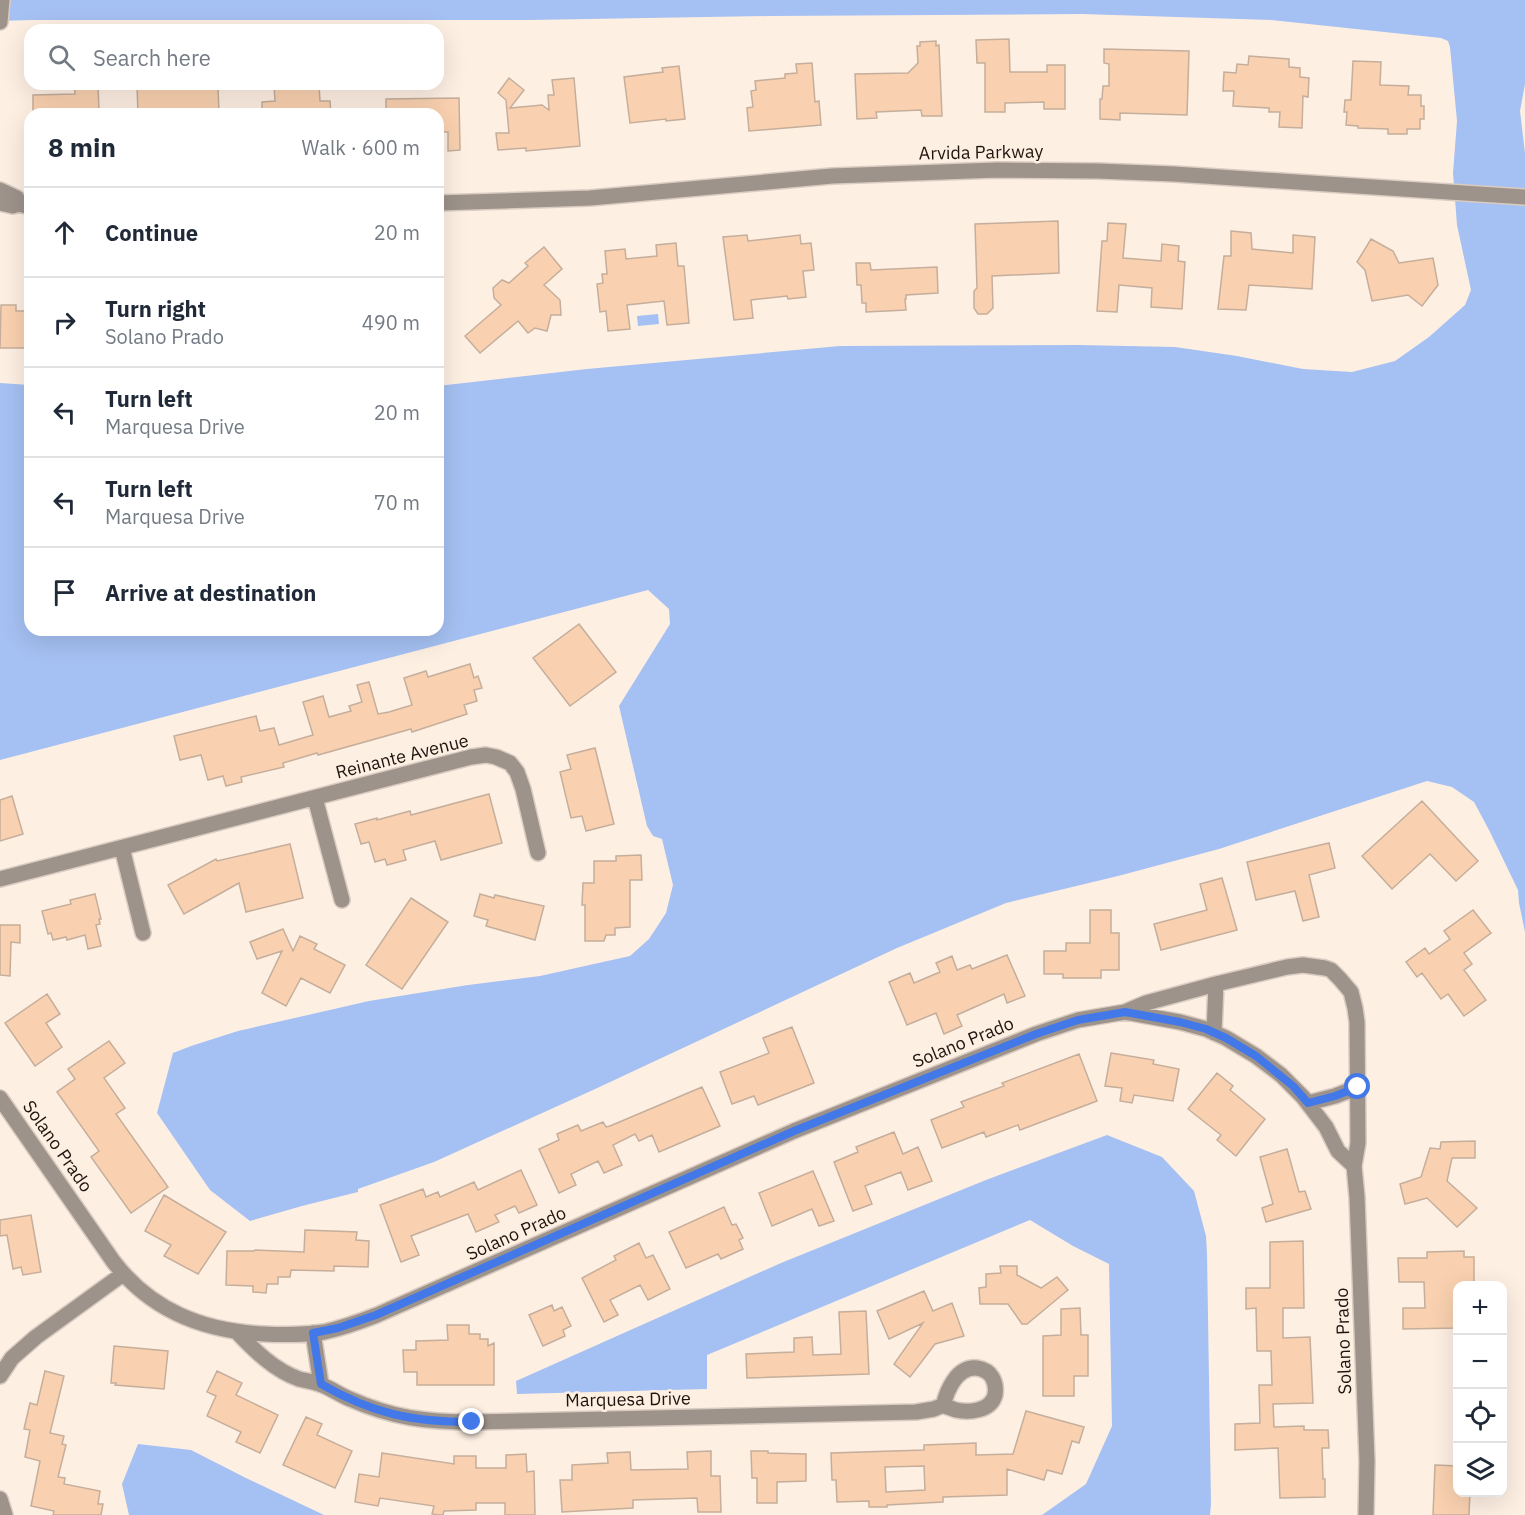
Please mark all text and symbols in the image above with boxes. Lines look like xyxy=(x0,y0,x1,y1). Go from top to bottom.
search box xyxy=(24,24,444,90)
icon: search xyxy=(45,41,78,74)
text: Search here xyxy=(93,43,211,72)
text: 8 min xyxy=(48,130,116,164)
text: Walk · 600 m xyxy=(302,134,420,161)
street label: Arvida Parkway xyxy=(919,139,1043,165)
icon: ahead xyxy=(48,216,81,249)
text: Continue xyxy=(105,218,198,247)
text: 20 m xyxy=(374,219,420,246)
text: Turn right xyxy=(105,294,206,323)
icon: right xyxy=(48,306,81,339)
text: 490 m xyxy=(362,309,420,336)
text: Solano Prado xyxy=(105,323,224,350)
text: Turn left xyxy=(105,384,193,413)
icon: left xyxy=(48,396,81,429)
text: 20 m xyxy=(374,399,420,426)
text: Marquesa Drive xyxy=(105,413,245,440)
text: Turn left xyxy=(105,474,193,503)
icon: left xyxy=(48,486,81,519)
text: 70 m xyxy=(374,489,420,516)
text: Marquesa Drive xyxy=(105,503,245,530)
icon: arrive xyxy=(48,576,81,609)
text: Arrive at destination xyxy=(105,578,316,607)
street label: Reinante Avenue xyxy=(333,728,471,784)
street label: Solano Prado xyxy=(909,1011,1017,1073)
route start xyxy=(1344,1073,1370,1099)
street label: Solano Prado xyxy=(18,1096,98,1196)
street label: Solano Prado xyxy=(462,1201,570,1265)
map controls xyxy=(1453,1281,1507,1497)
button: + xyxy=(1453,1281,1507,1335)
street label: Solano Prado xyxy=(1330,1287,1356,1395)
button: − xyxy=(1453,1335,1507,1389)
street label: Marquesa Drive xyxy=(565,1386,691,1412)
button: locate xyxy=(1453,1389,1507,1443)
route end xyxy=(458,1408,484,1434)
button: layers xyxy=(1453,1443,1507,1497)

